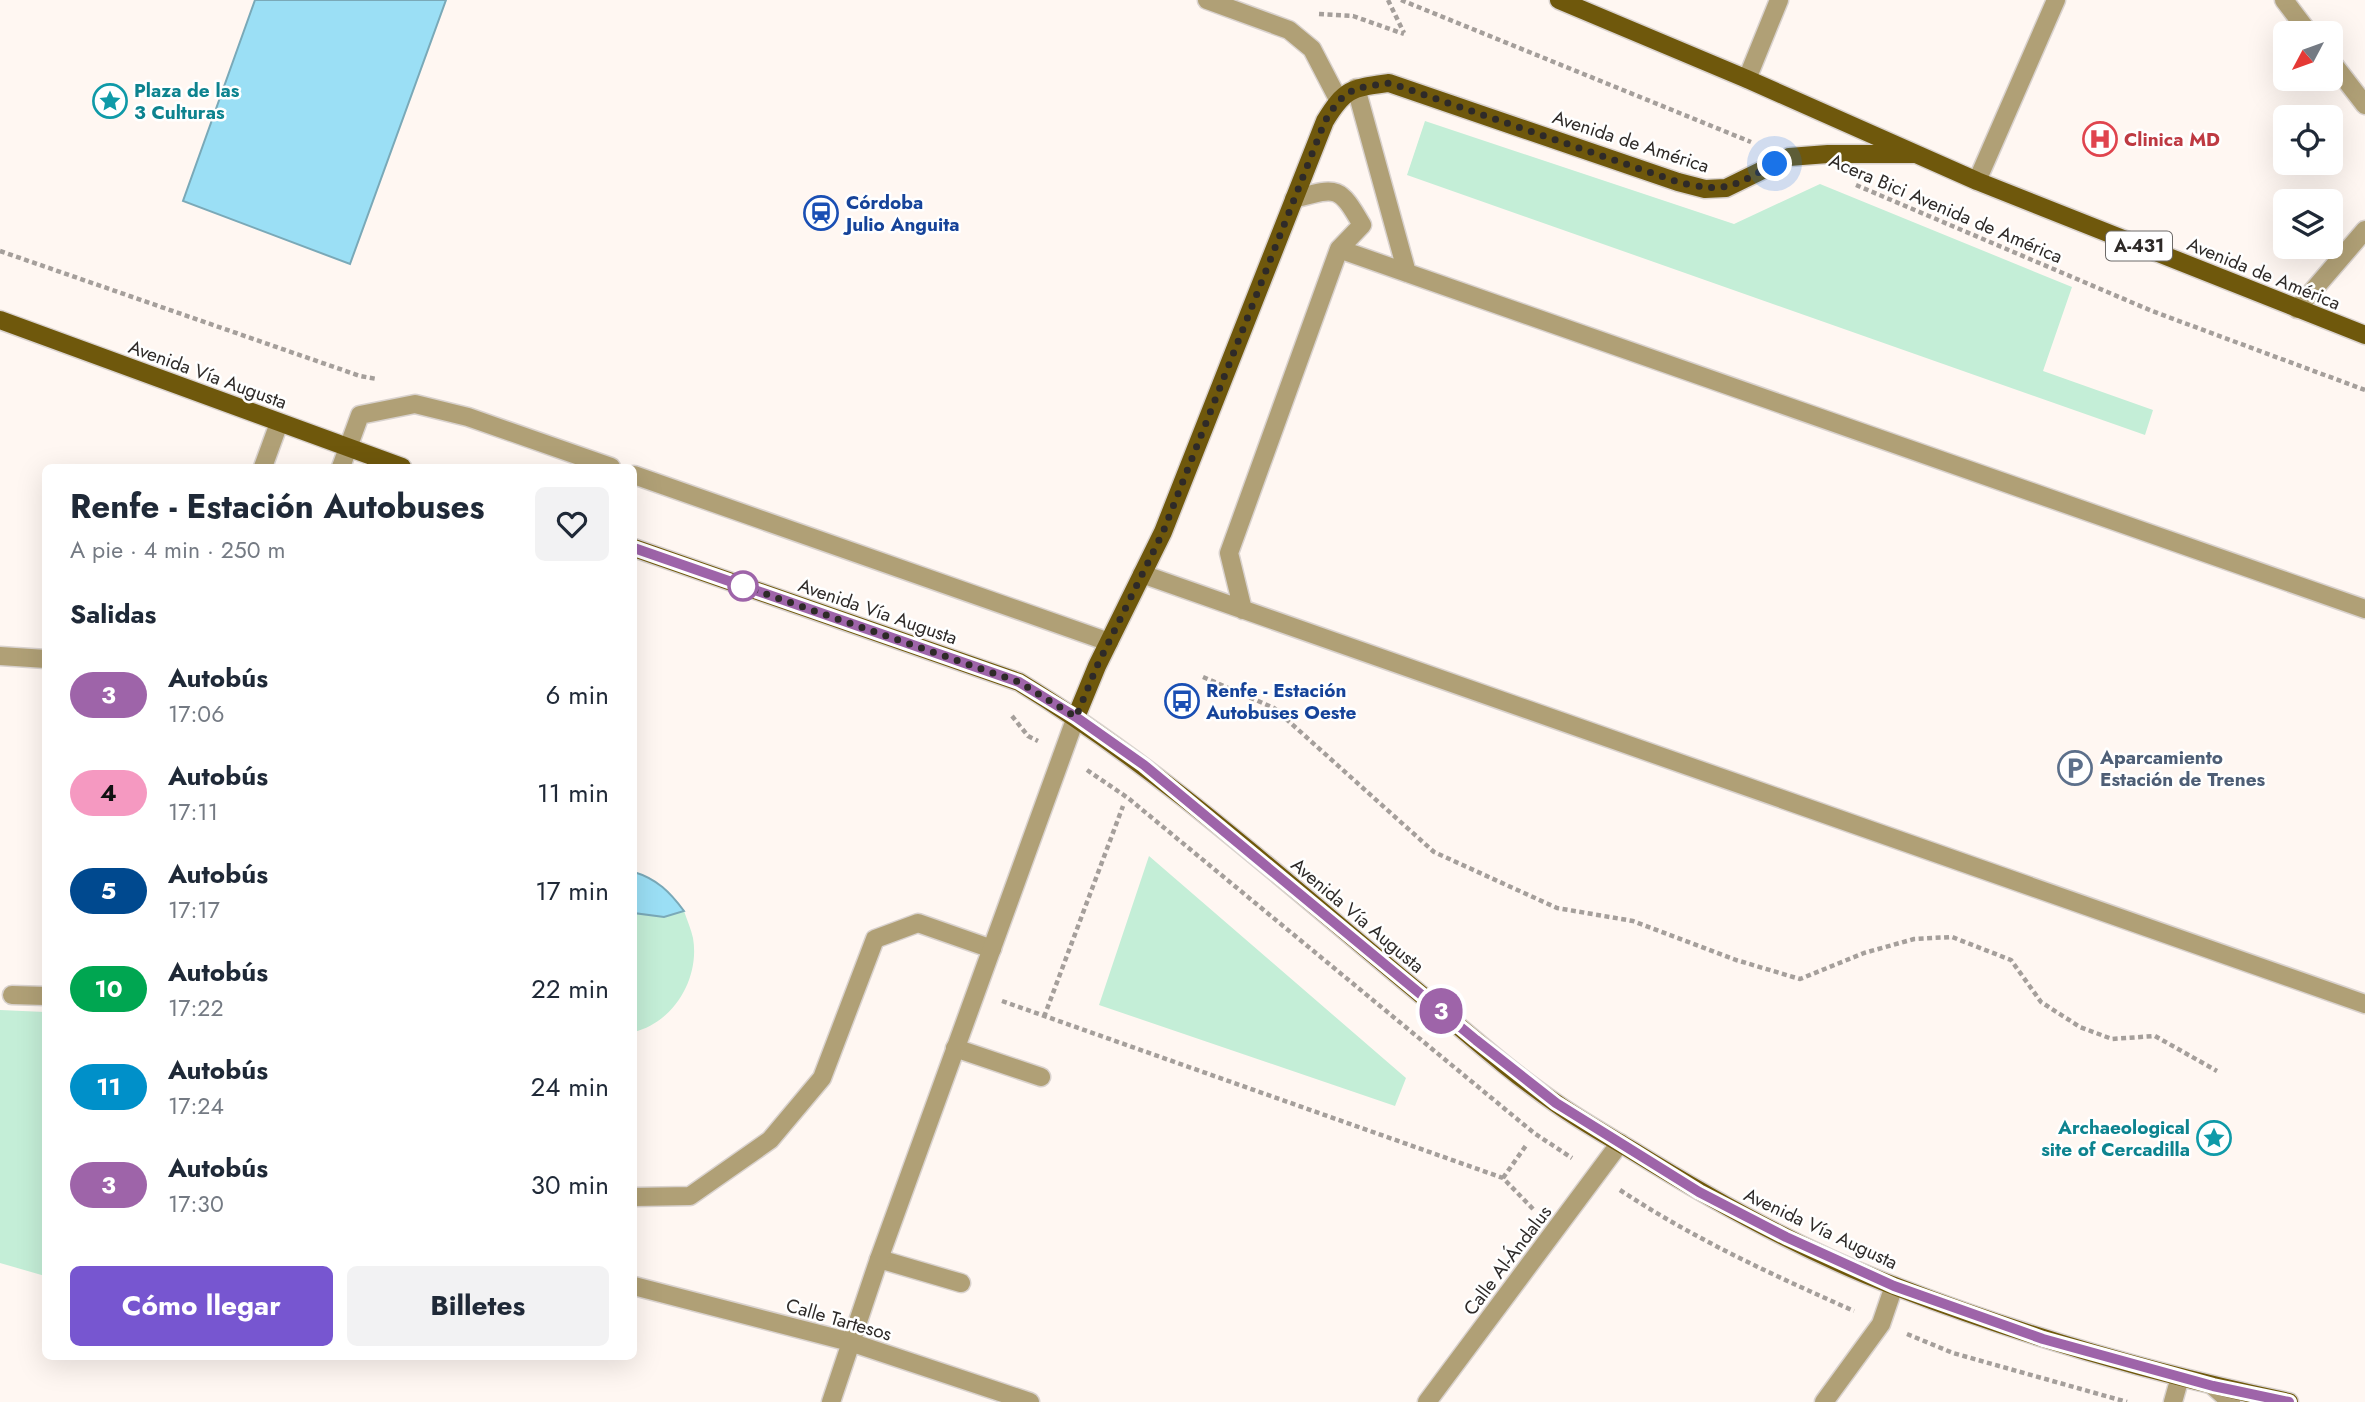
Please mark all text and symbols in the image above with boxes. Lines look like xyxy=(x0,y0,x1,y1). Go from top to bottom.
north arrow xyxy=(2273,21,2343,91)
map controls xyxy=(2273,21,2343,259)
place label: Plaza de las 3 Culturas xyxy=(134,77,240,126)
place icon: Plaza de las 3 Culturas xyxy=(91,82,129,120)
street label: Avenida de América xyxy=(1549,103,1713,180)
button: locate xyxy=(2273,105,2343,175)
hospital icon: Clinica MD xyxy=(2081,120,2119,158)
place label: Clinica MD xyxy=(2124,126,2220,153)
your location xyxy=(1757,146,1792,181)
street label: Acera Bici Avenida de América xyxy=(1825,147,2067,270)
place label: Córdoba Julio Anguita xyxy=(842,189,959,238)
button: layers xyxy=(2273,189,2343,259)
station icon: Córdoba Julio Anguita xyxy=(802,194,840,232)
street label: Avenida de América xyxy=(2183,230,2345,317)
road number: A-431 xyxy=(2106,232,2172,260)
street label: Avenida Vía Augusta xyxy=(125,333,291,416)
text: Renfe - Estación Autobuses xyxy=(70,483,484,530)
button: heart xyxy=(535,487,609,561)
text: A pie · 4 min · 250 m xyxy=(70,533,285,567)
unlabelled marker xyxy=(728,571,758,601)
street label: Avenida Vía Augusta xyxy=(795,572,961,651)
text: Salidas xyxy=(70,595,156,633)
text: Autobús xyxy=(168,659,268,697)
text: 6 min xyxy=(546,676,609,714)
text: 3 xyxy=(101,677,116,712)
place label: Renfe - Estación Autobuses Oeste xyxy=(1205,677,1357,726)
bus stop icon: Renfe - Estación Autobuses Oeste xyxy=(1163,682,1201,720)
text: 17:06 xyxy=(168,697,224,731)
place label: Aparcamiento Estación de Trenes xyxy=(2099,744,2266,793)
parking icon: Aparcamiento Estación de Trenes xyxy=(2056,749,2094,787)
text: Autobús xyxy=(168,757,268,795)
text: 11 min xyxy=(537,774,609,812)
text: 4 xyxy=(100,775,117,810)
text: 17:11 xyxy=(168,795,218,829)
street label: Avenida Vía Augusta xyxy=(1285,851,1430,979)
text: Autobús xyxy=(168,855,268,893)
text: 17 min xyxy=(535,872,609,910)
text: 5 xyxy=(101,873,116,908)
text: 17:17 xyxy=(168,893,220,927)
text: Autobús xyxy=(168,953,268,991)
text: 22 min xyxy=(531,970,609,1008)
text: 10 xyxy=(94,971,123,1006)
line badge: 3 xyxy=(1418,988,1464,1034)
text: 17:22 xyxy=(168,991,224,1025)
text: 3 xyxy=(1434,993,1448,1028)
text: Autobús xyxy=(168,1051,268,1089)
text: 24 min xyxy=(531,1068,609,1106)
text: 11 xyxy=(96,1069,121,1104)
text: 17:24 xyxy=(168,1089,224,1123)
place label: Archaeological site of Cercadilla xyxy=(2041,1114,2190,1163)
place icon: Archaeological site of Cercadilla xyxy=(2195,1119,2233,1157)
text: Autobús xyxy=(168,1149,268,1187)
text: 30 min xyxy=(531,1166,609,1204)
text: 3 xyxy=(101,1167,116,1202)
street label: Avenida Vía Augusta xyxy=(1740,1181,1902,1276)
text: 17:30 xyxy=(168,1187,224,1221)
street label: Calle Al-Ándalus xyxy=(1457,1199,1558,1321)
button: Cómo llegar xyxy=(70,1266,333,1346)
button: Billetes xyxy=(347,1266,609,1346)
street label: Calle Tartesos xyxy=(783,1291,895,1348)

